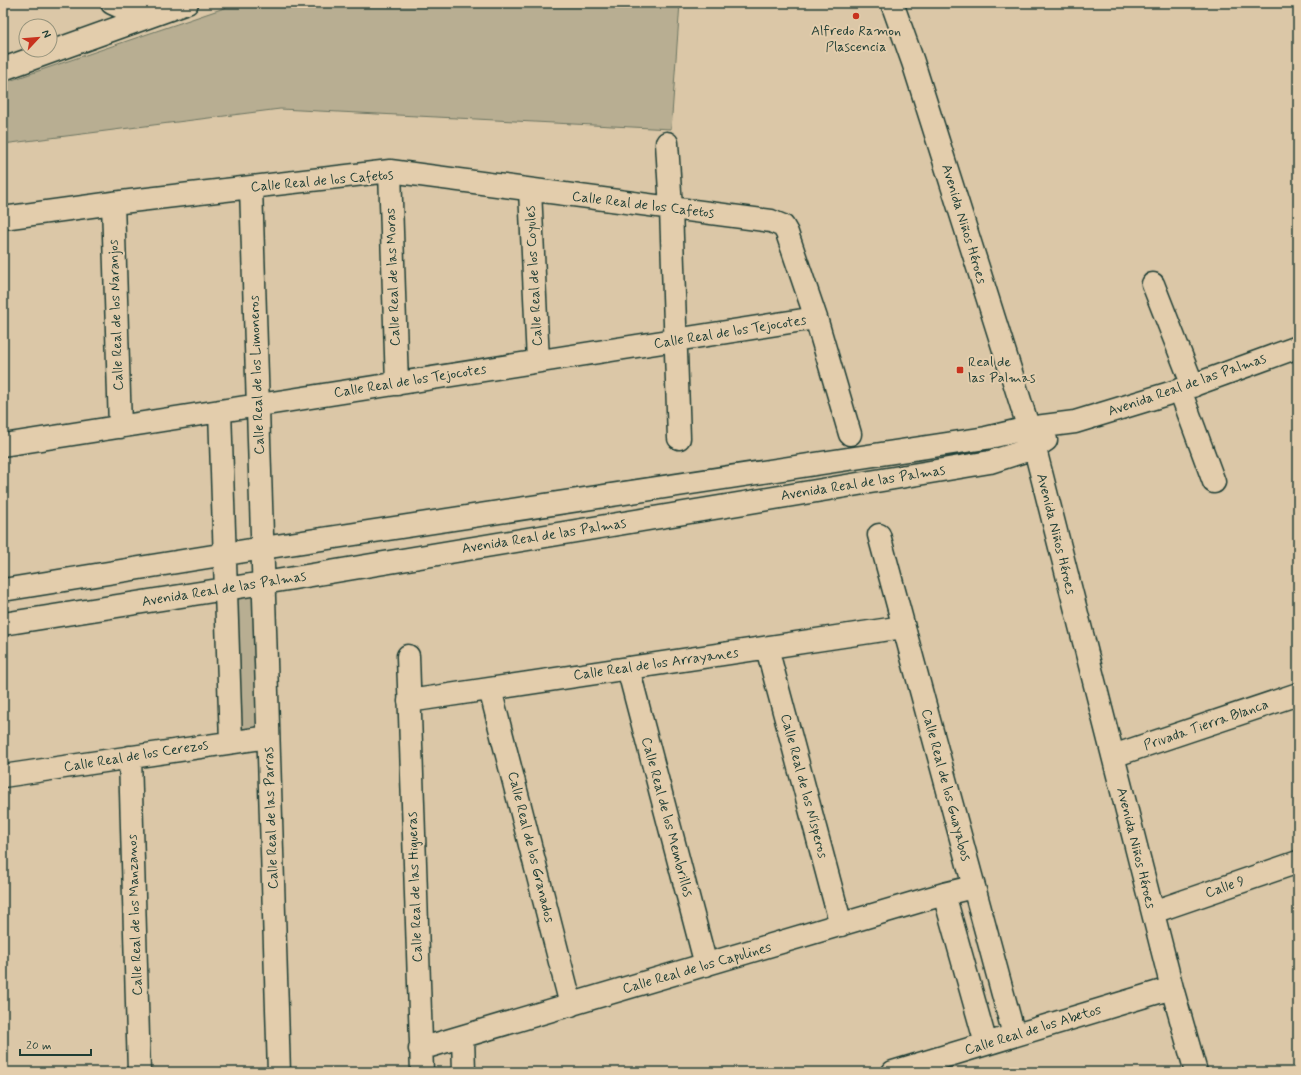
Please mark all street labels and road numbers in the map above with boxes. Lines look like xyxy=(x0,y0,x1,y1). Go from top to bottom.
street label: Avenida Niños Héroes xyxy=(937,162,991,286)
street label: Calle Real de los Cafetos xyxy=(250,166,395,196)
street label: Calle Real de los Cafetos xyxy=(571,187,716,223)
street label: Calle Real de los Coyules xyxy=(521,205,547,347)
street label: Calle Real de las Moras xyxy=(382,208,404,346)
street label: Calle Real de los Naranjos xyxy=(104,239,128,391)
street label: Calle Real de los Limoneros xyxy=(245,295,269,455)
street label: Calle Real de los Tejocotes xyxy=(652,311,808,353)
street label: Avenida Real de las Palmas xyxy=(1105,349,1269,421)
street label: Calle Real de los Tejocotes xyxy=(332,360,488,402)
street label: Avenida Real de las Palmas xyxy=(779,461,947,505)
street label: Avenida Niños Héroes xyxy=(1032,472,1080,596)
street label: Avenida Real de las Palmas xyxy=(460,514,628,558)
street label: Avenida Real de las Palmas xyxy=(140,567,308,611)
street label: Calle Real de los Arrayanes xyxy=(572,643,740,685)
street label: Privada Tierra Blanca xyxy=(1141,695,1271,755)
street label: Calle Real de los Guayabos xyxy=(917,707,975,864)
street label: Calle Real de los Nísperos xyxy=(776,712,832,860)
street label: Calle Real de los Membrillos xyxy=(637,735,697,899)
street label: Calle Real de los Cerezos xyxy=(63,736,210,776)
street label: Calle Real de las Parras xyxy=(260,746,282,889)
street label: Calle Real de los Granados xyxy=(503,769,559,925)
street label: Avenida Niños Héroes xyxy=(1112,786,1160,910)
street label: Calle Real de las Higueras xyxy=(403,811,427,963)
street label: Calle Real de los Manzanos xyxy=(123,834,147,996)
street label: Calle 9 xyxy=(1203,872,1247,902)
street label: Calle Real de los Capulines xyxy=(620,938,774,998)
street label: Calle Real de los Abetos xyxy=(962,1001,1104,1059)

